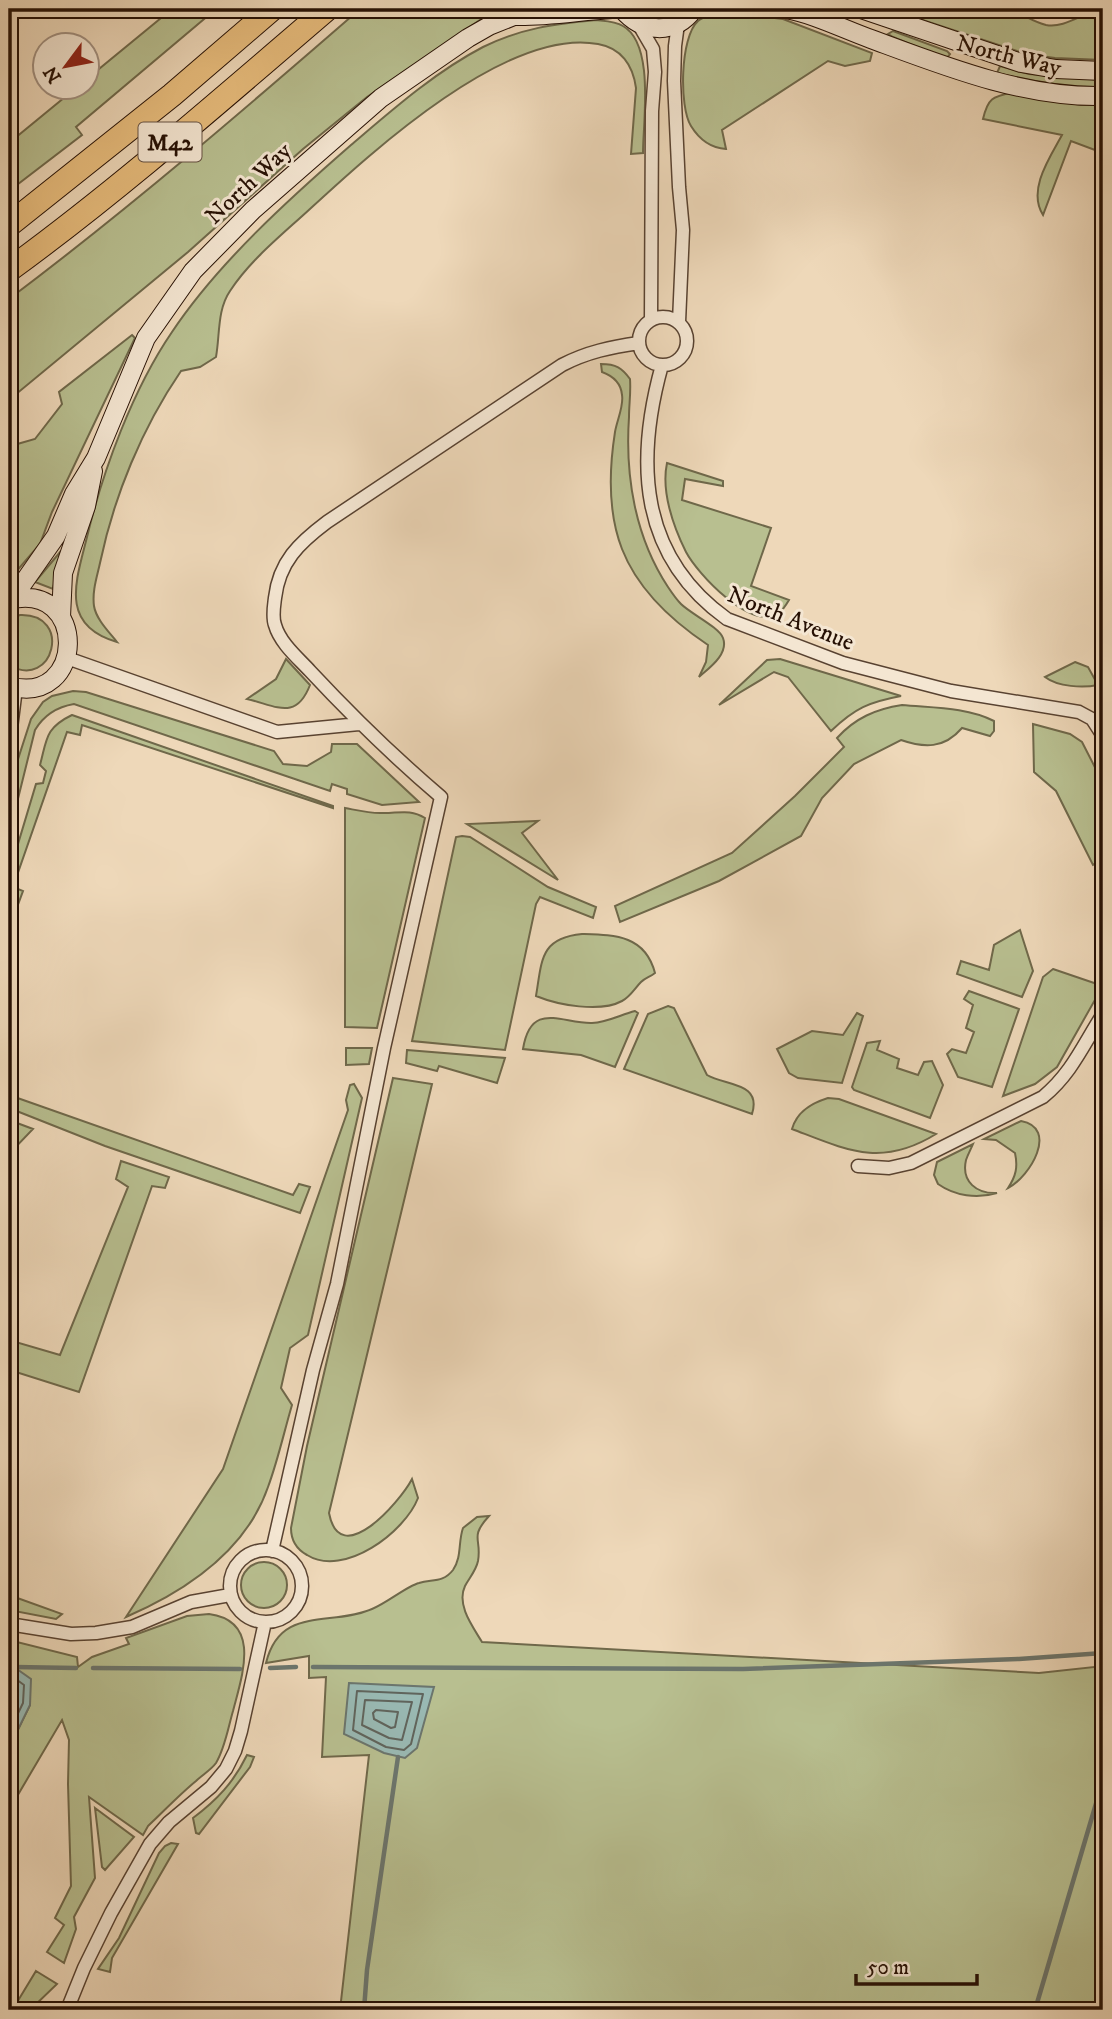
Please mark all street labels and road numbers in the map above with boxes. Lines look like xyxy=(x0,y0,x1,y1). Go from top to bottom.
street label: North Way xyxy=(953,28,1065,84)
road number: M42 xyxy=(138,122,202,162)
street label: North Way xyxy=(199,136,299,231)
street label: North Avenue xyxy=(723,580,859,658)

